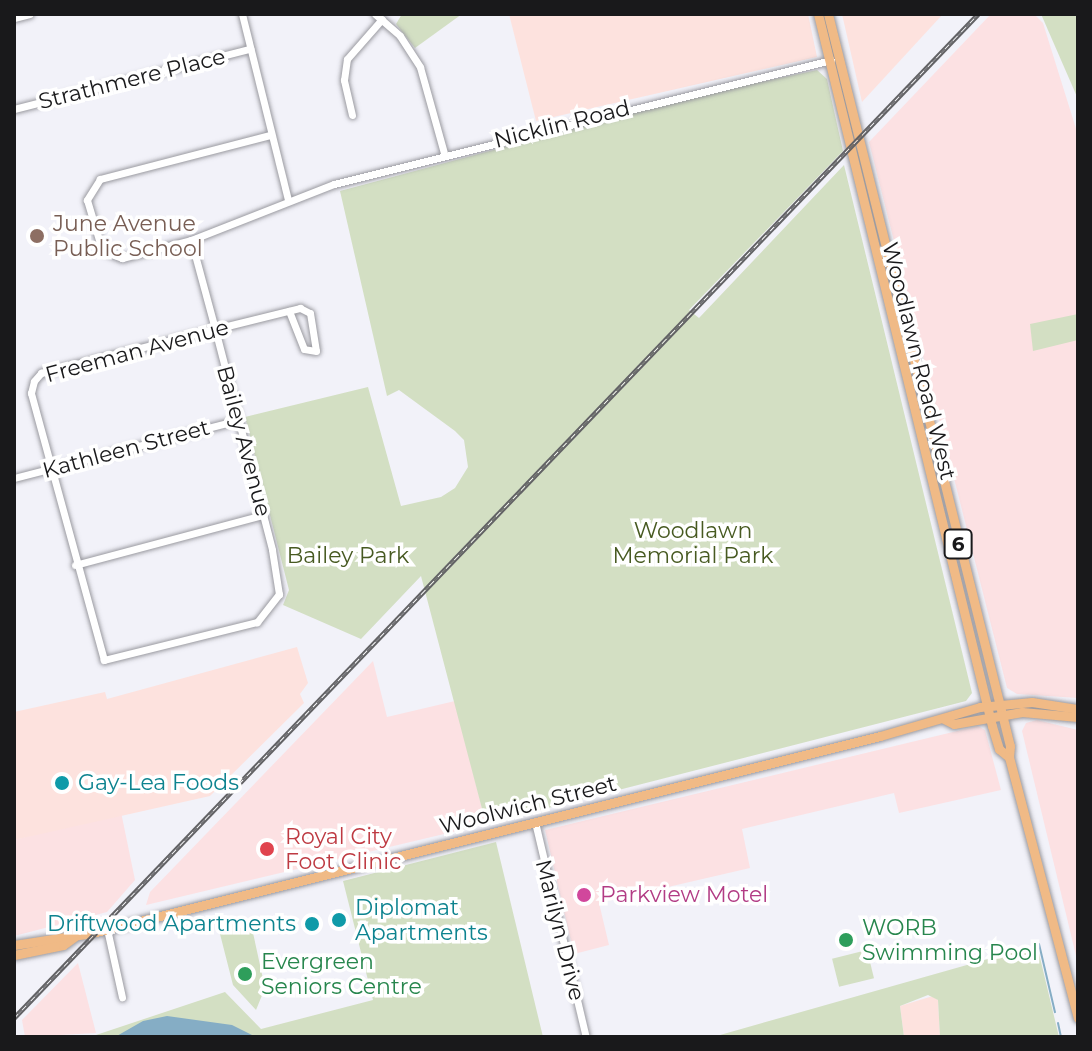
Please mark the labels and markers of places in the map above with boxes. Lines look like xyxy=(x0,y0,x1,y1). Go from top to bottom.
place label: June Avenue Public School xyxy=(53,210,203,262)
marker: June Avenue Public School xyxy=(28,227,46,245)
place label: Gay-Lea Foods xyxy=(78,770,239,796)
marker: Gay-Lea Foods xyxy=(53,774,71,792)
place label: Royal City Foot Clinic xyxy=(285,823,401,874)
marker: Royal City Foot Clinic xyxy=(256,838,278,860)
place label: Parkview Motel xyxy=(600,882,768,908)
marker: Parkview Motel xyxy=(575,886,593,904)
place label: Diplomat Apartments xyxy=(355,894,488,946)
place label: Driftwood Apartments xyxy=(47,911,296,937)
marker: Diplomat Apartments xyxy=(330,911,348,929)
place label: WORB Swimming Pool xyxy=(862,914,1038,966)
marker: Driftwood Apartments xyxy=(303,915,321,933)
marker: WORB Swimming Pool xyxy=(837,931,855,949)
place label: Evergreen Seniors Centre xyxy=(261,948,422,1000)
marker: Evergreen Seniors Centre xyxy=(236,965,254,983)

